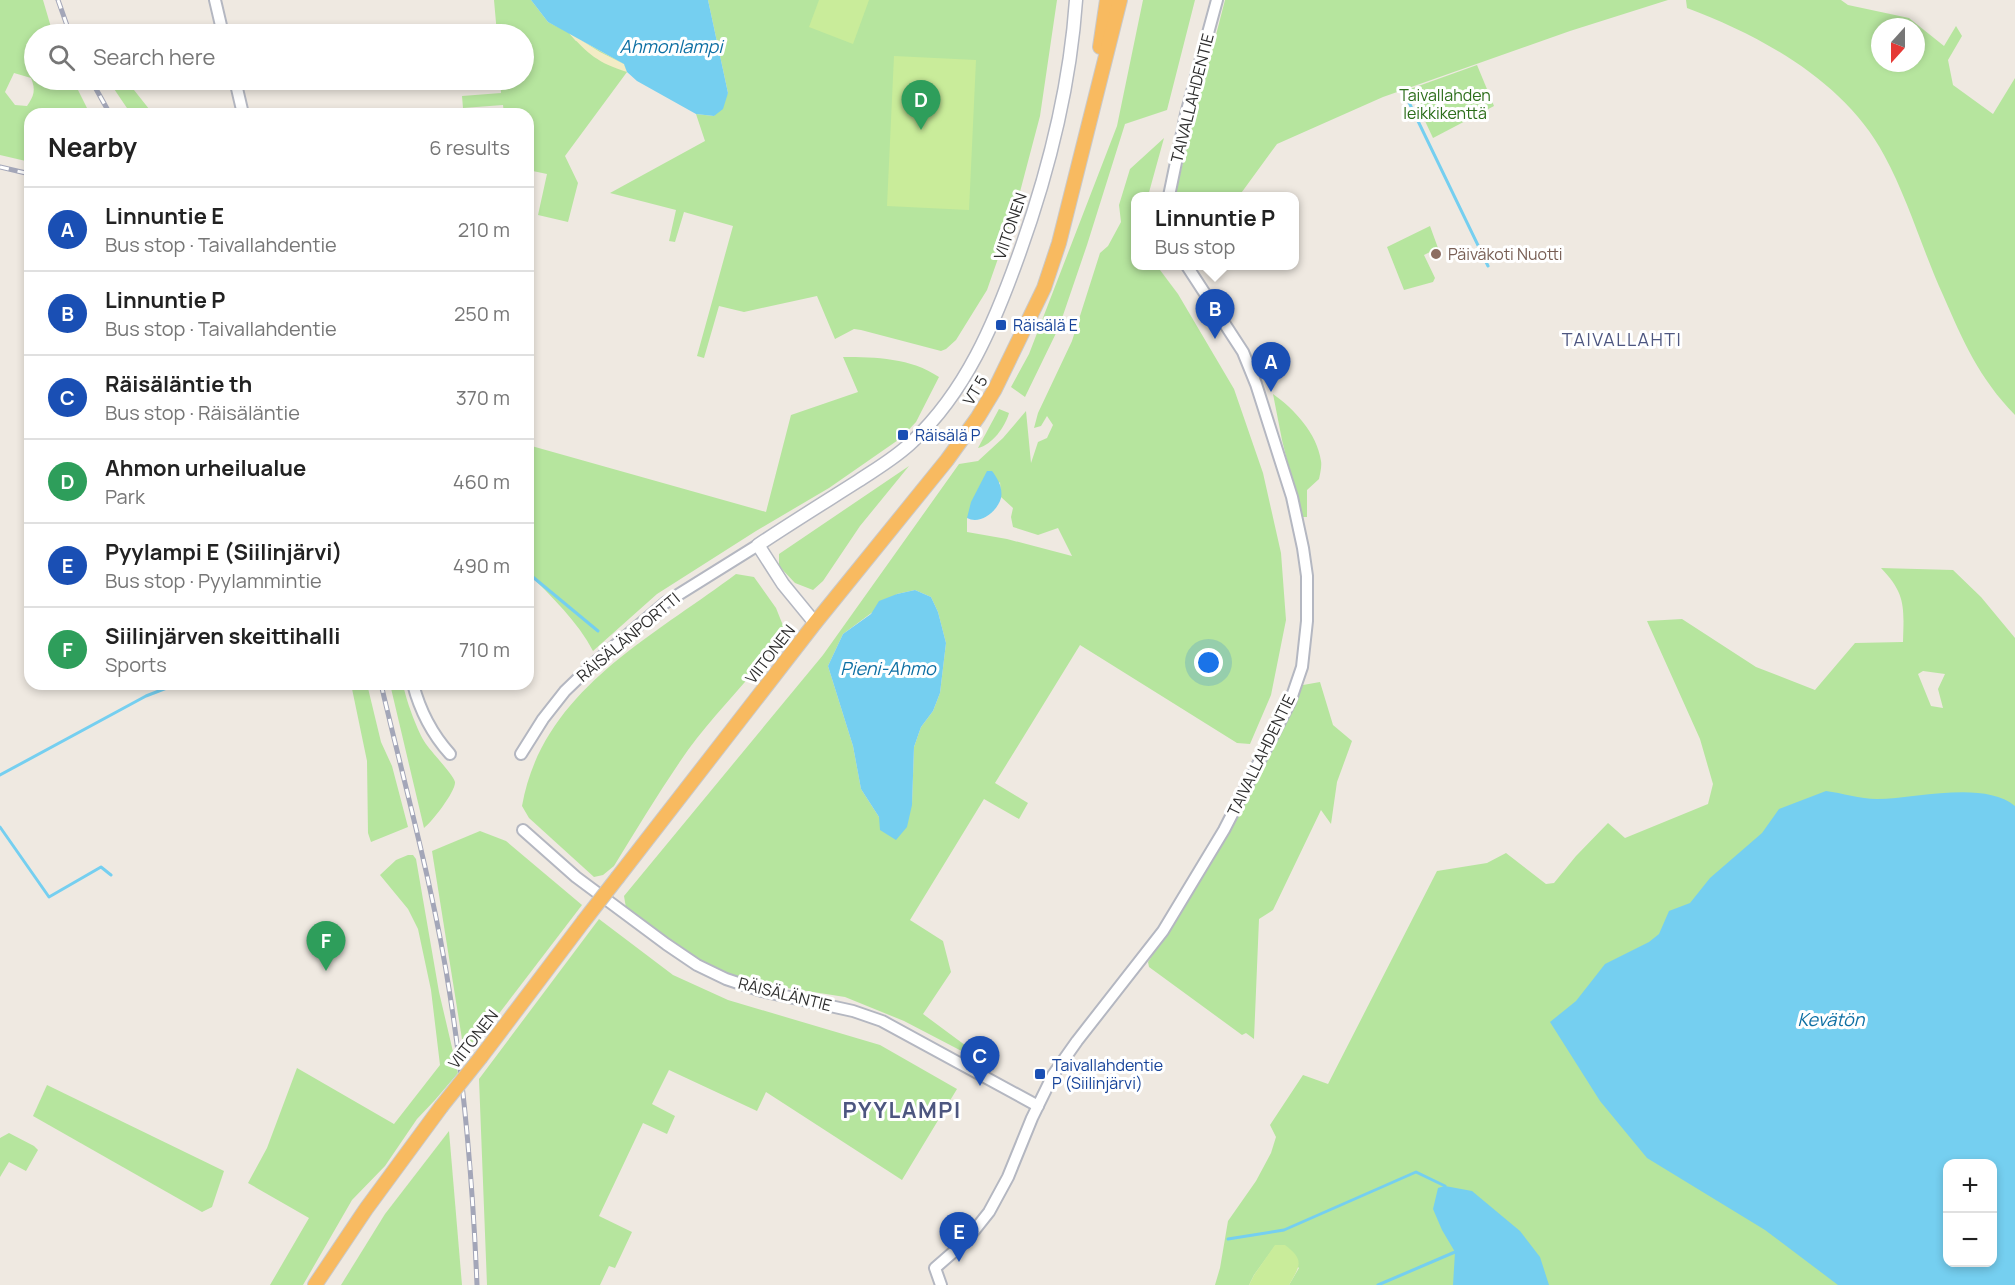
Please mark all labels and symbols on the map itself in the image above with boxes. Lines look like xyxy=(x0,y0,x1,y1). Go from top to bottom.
north arrow xyxy=(1871,18,1925,72)
street label: TAIVALLAHDENTIE xyxy=(1165,31,1219,165)
water label: Ahmonlampi xyxy=(620,34,725,58)
pin: D xyxy=(902,80,940,130)
park label: Taivallahden leikkikenttä xyxy=(1399,84,1491,124)
street label: VIITONEN xyxy=(988,190,1032,262)
place label: Päiväkoti Nuotti xyxy=(1448,243,1563,265)
marker: Päiväkoti Nuotti xyxy=(1429,247,1443,261)
pin: B xyxy=(1196,290,1234,339)
place label: Räisälä E xyxy=(1013,314,1078,336)
marker: Räisälä E xyxy=(994,318,1008,332)
district label: TAIVALLAHTI xyxy=(1562,327,1682,351)
pin: A xyxy=(1252,342,1290,392)
street label: VT 5 xyxy=(958,371,992,409)
place label: Räisälä P xyxy=(915,424,981,446)
marker: Räisälä P xyxy=(896,428,910,442)
street label: RÄISÄLÄNPORTTI xyxy=(572,587,684,687)
street label: VIITONEN xyxy=(740,620,800,688)
your location xyxy=(1194,648,1223,677)
water label: Pieni-Ahmo xyxy=(840,656,937,680)
street label: TAIVALLAHDENTIE xyxy=(1222,691,1300,819)
pin: F xyxy=(306,922,346,971)
street label: RÄISÄLÄNTIE xyxy=(736,972,834,1016)
street label: VIITONEN xyxy=(443,1005,503,1073)
water label: Kevätön xyxy=(1798,1007,1866,1031)
pin: C xyxy=(960,1036,1000,1086)
place label: Taivallahdentie P (Siilinjärvi) xyxy=(1052,1054,1163,1094)
marker: Taivallahdentie P (Siilinjärvi) xyxy=(1033,1067,1047,1081)
district label: PYYLAMPI xyxy=(842,1095,962,1125)
pin: E xyxy=(940,1212,978,1262)

